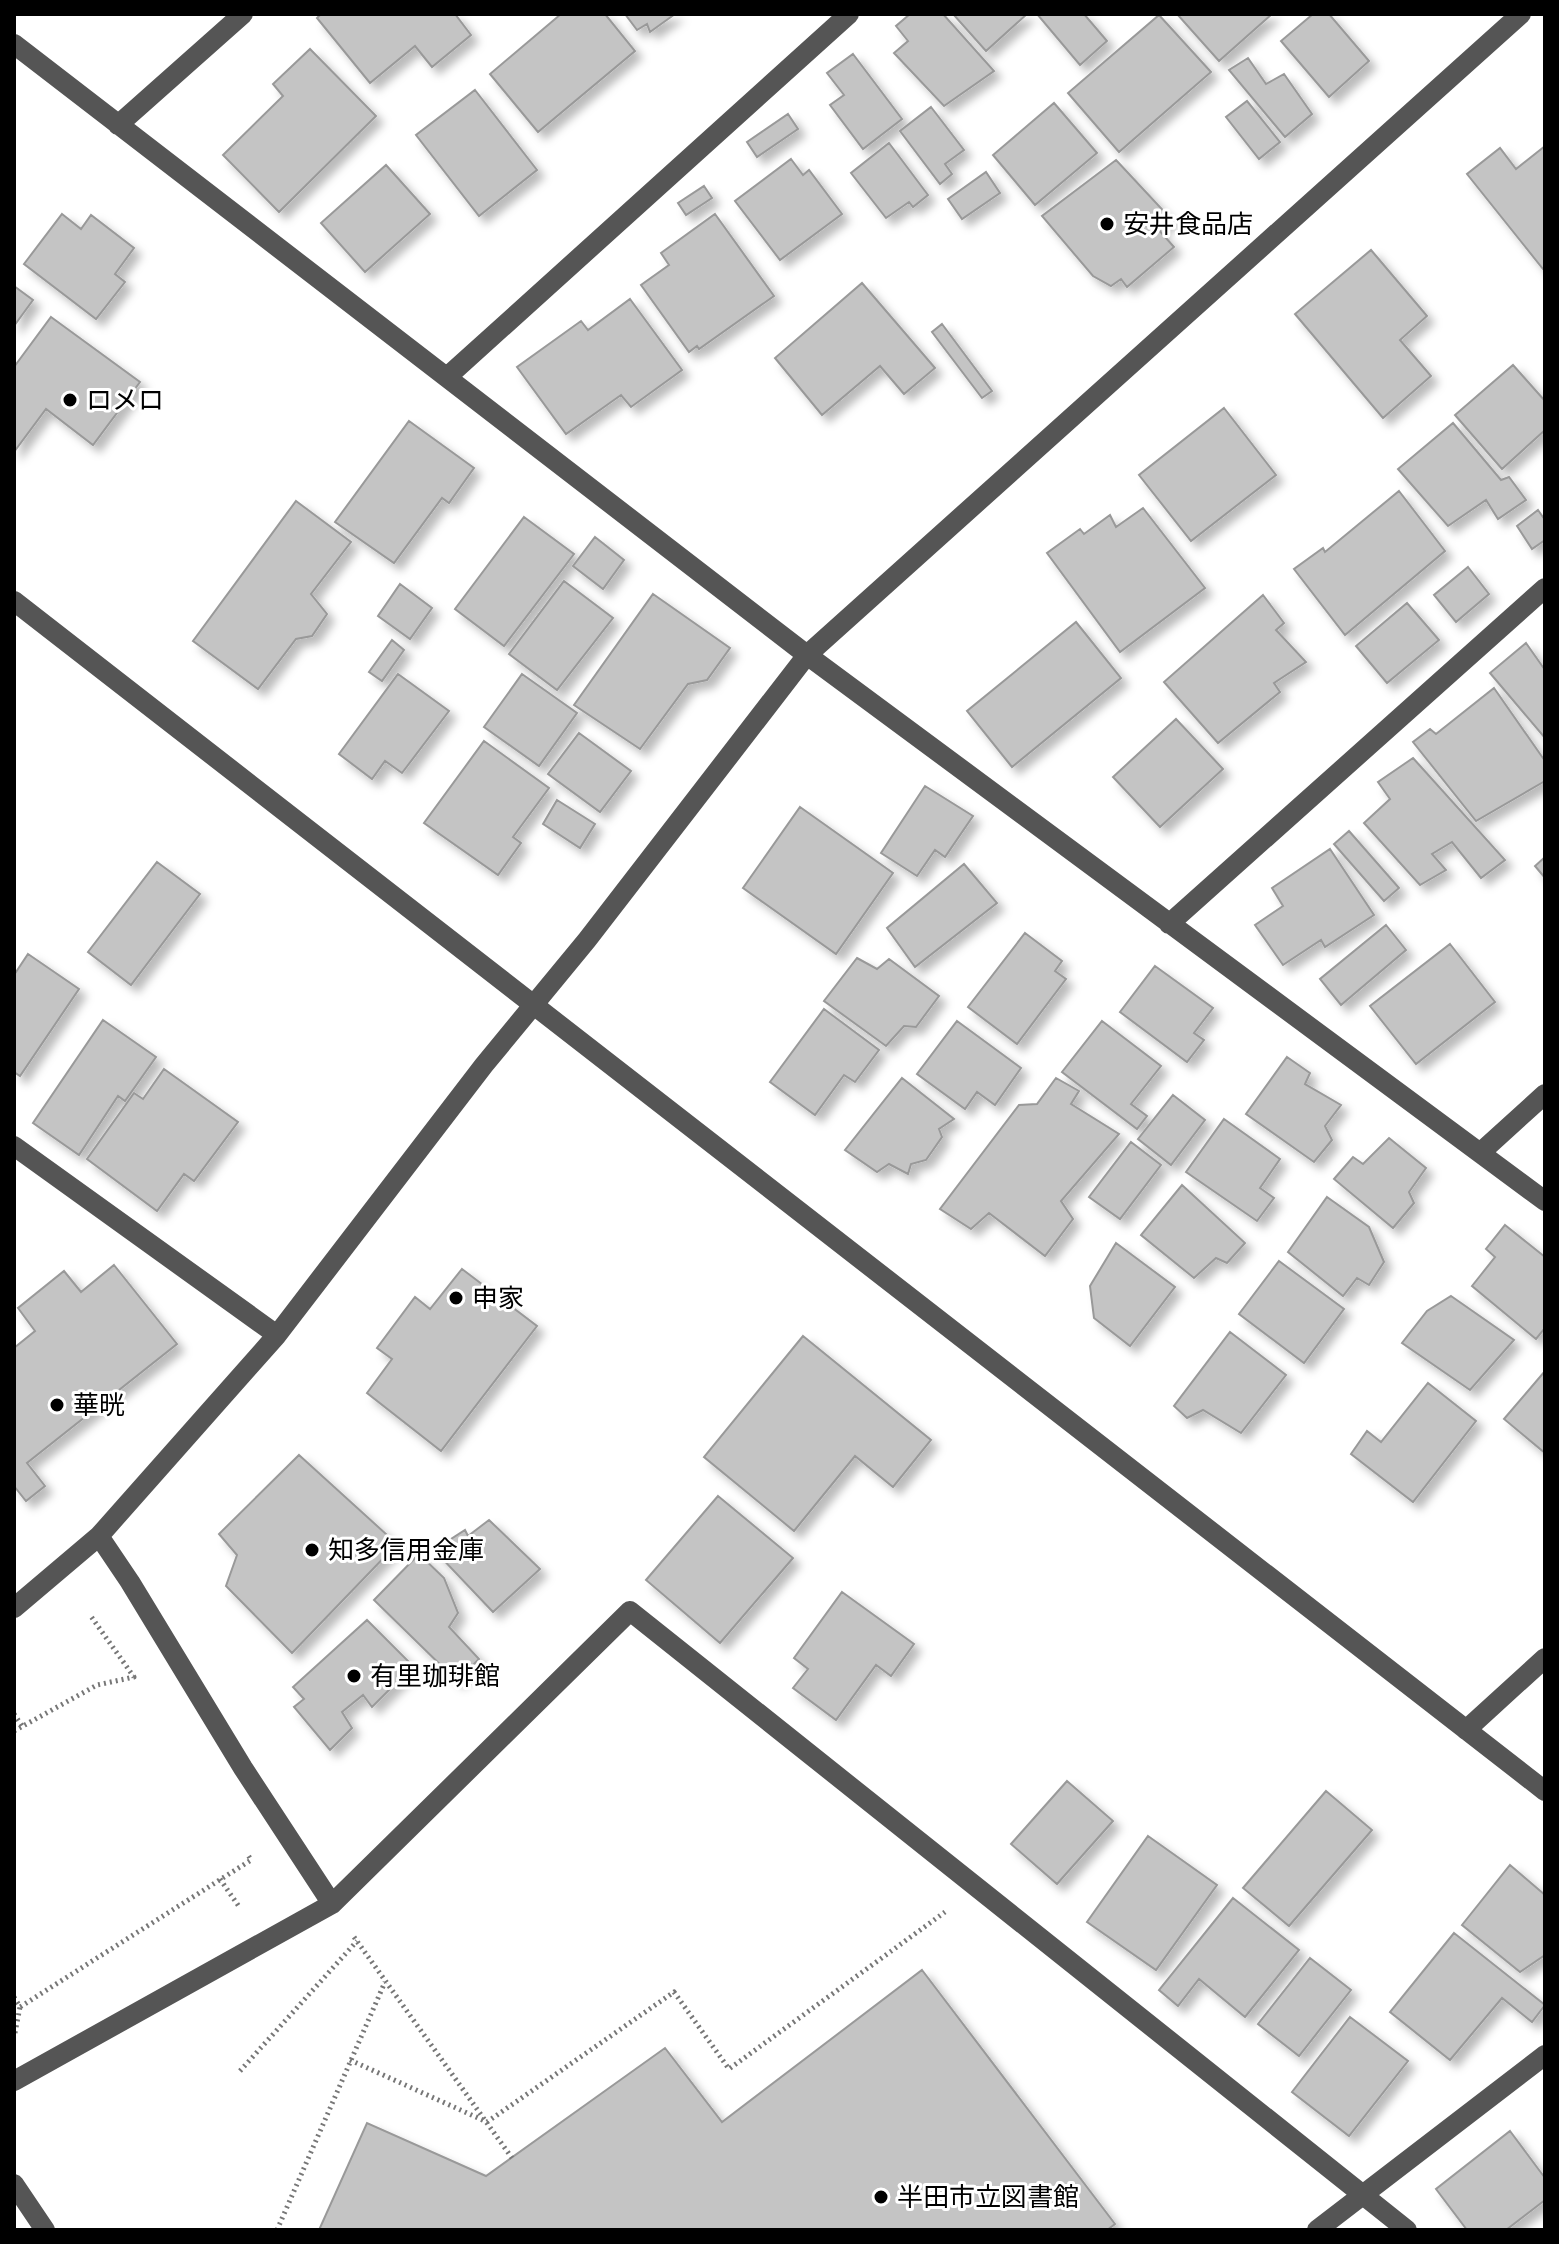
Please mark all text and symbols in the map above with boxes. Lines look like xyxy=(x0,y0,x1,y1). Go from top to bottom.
place label: 安井食品店 xyxy=(1123,209,1253,239)
marker: 安井食品店 xyxy=(1098,215,1116,233)
place label: ロメロ xyxy=(86,385,164,415)
marker: ロメロ xyxy=(61,391,79,409)
place label: 申家 xyxy=(472,1283,524,1313)
marker: 申家 xyxy=(447,1289,465,1307)
place label: 華晄 xyxy=(73,1390,125,1420)
marker: 華晄 xyxy=(48,1396,66,1414)
place label: 知多信用金庫 xyxy=(328,1535,484,1565)
marker: 知多信用金庫 xyxy=(303,1541,321,1559)
place label: 有里珈琲館 xyxy=(370,1661,500,1691)
marker: 有里珈琲館 xyxy=(345,1667,363,1685)
place label: 半田市立図書館 xyxy=(897,2182,1079,2212)
marker: 半田市立図書館 xyxy=(872,2188,890,2206)

